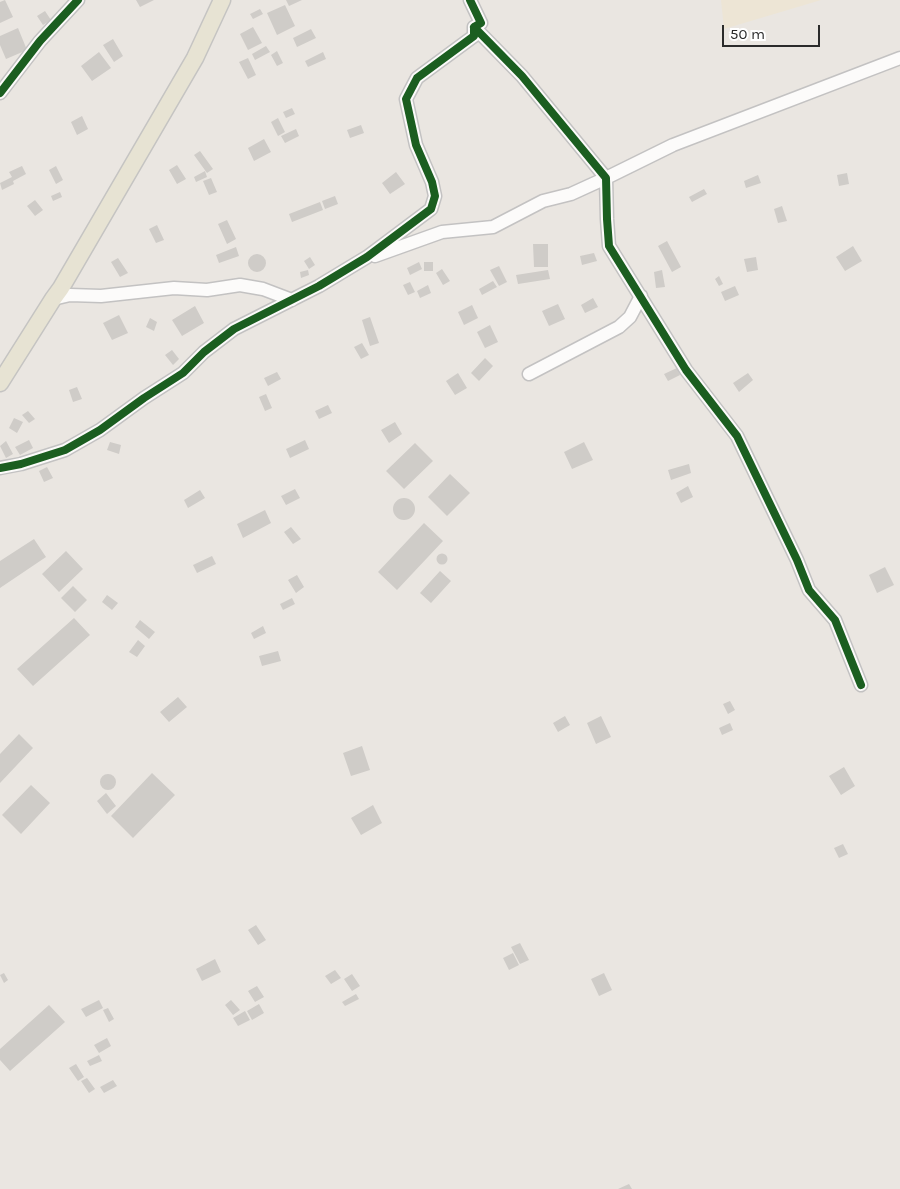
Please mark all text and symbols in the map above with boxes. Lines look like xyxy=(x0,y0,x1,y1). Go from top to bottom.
scale bar xyxy=(725,15,822,47)
text: 50 m xyxy=(730,25,765,43)

